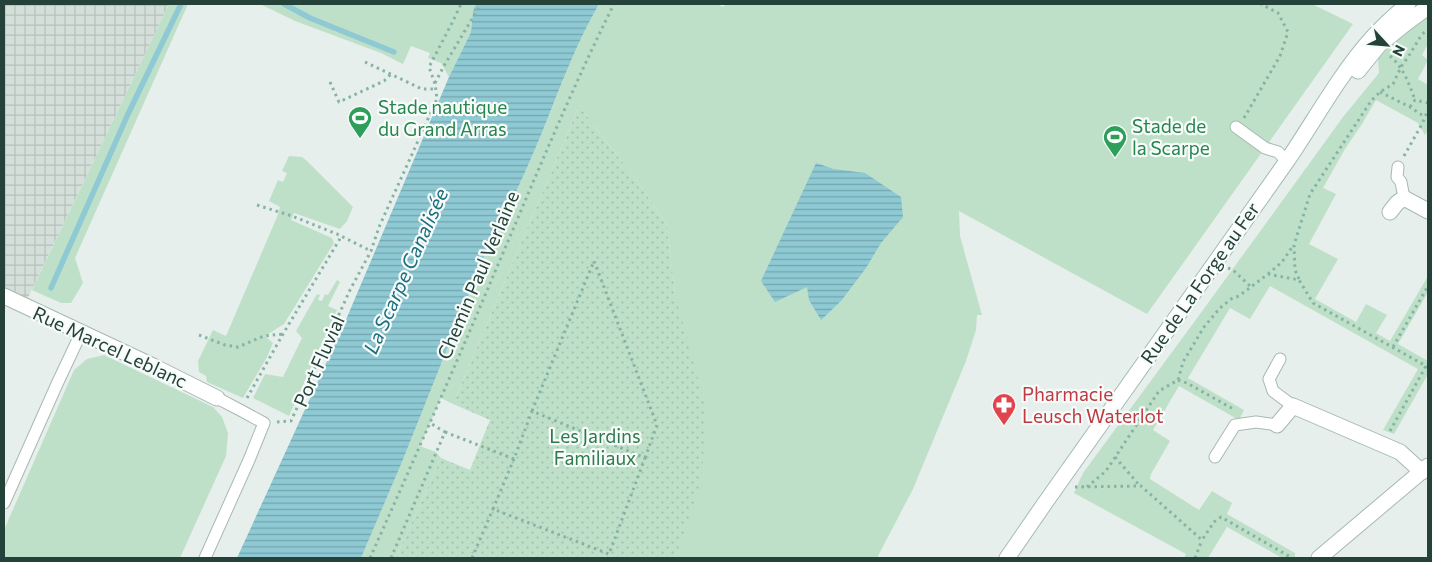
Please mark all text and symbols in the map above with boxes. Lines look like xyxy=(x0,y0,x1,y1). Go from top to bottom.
north arrow xyxy=(1362,20,1412,70)
text: N xyxy=(1389,42,1409,59)
place label: Stade nautique du Grand Arras xyxy=(378,95,507,140)
sports icon: Stade nautique du Grand Arras xyxy=(347,105,373,139)
place label: Stade de la Scarpe xyxy=(1132,114,1210,159)
sports icon: Stade de la Scarpe xyxy=(1102,124,1128,158)
water label: La Scarpe Canalisée xyxy=(358,184,453,357)
street label: Chemin Paul Verlaine xyxy=(432,187,523,362)
street label: Rue de La Forge au Fer xyxy=(1135,197,1264,368)
street label: Rue Marcel Leblanc xyxy=(30,301,191,392)
street label: Port Fluvial xyxy=(288,311,349,410)
place label: Pharmacie Leusch Waterlot xyxy=(1022,382,1164,427)
pharmacy icon: Pharmacie Leusch Waterlot xyxy=(991,392,1017,426)
park label: Les Jardins Familiaux xyxy=(549,424,641,469)

